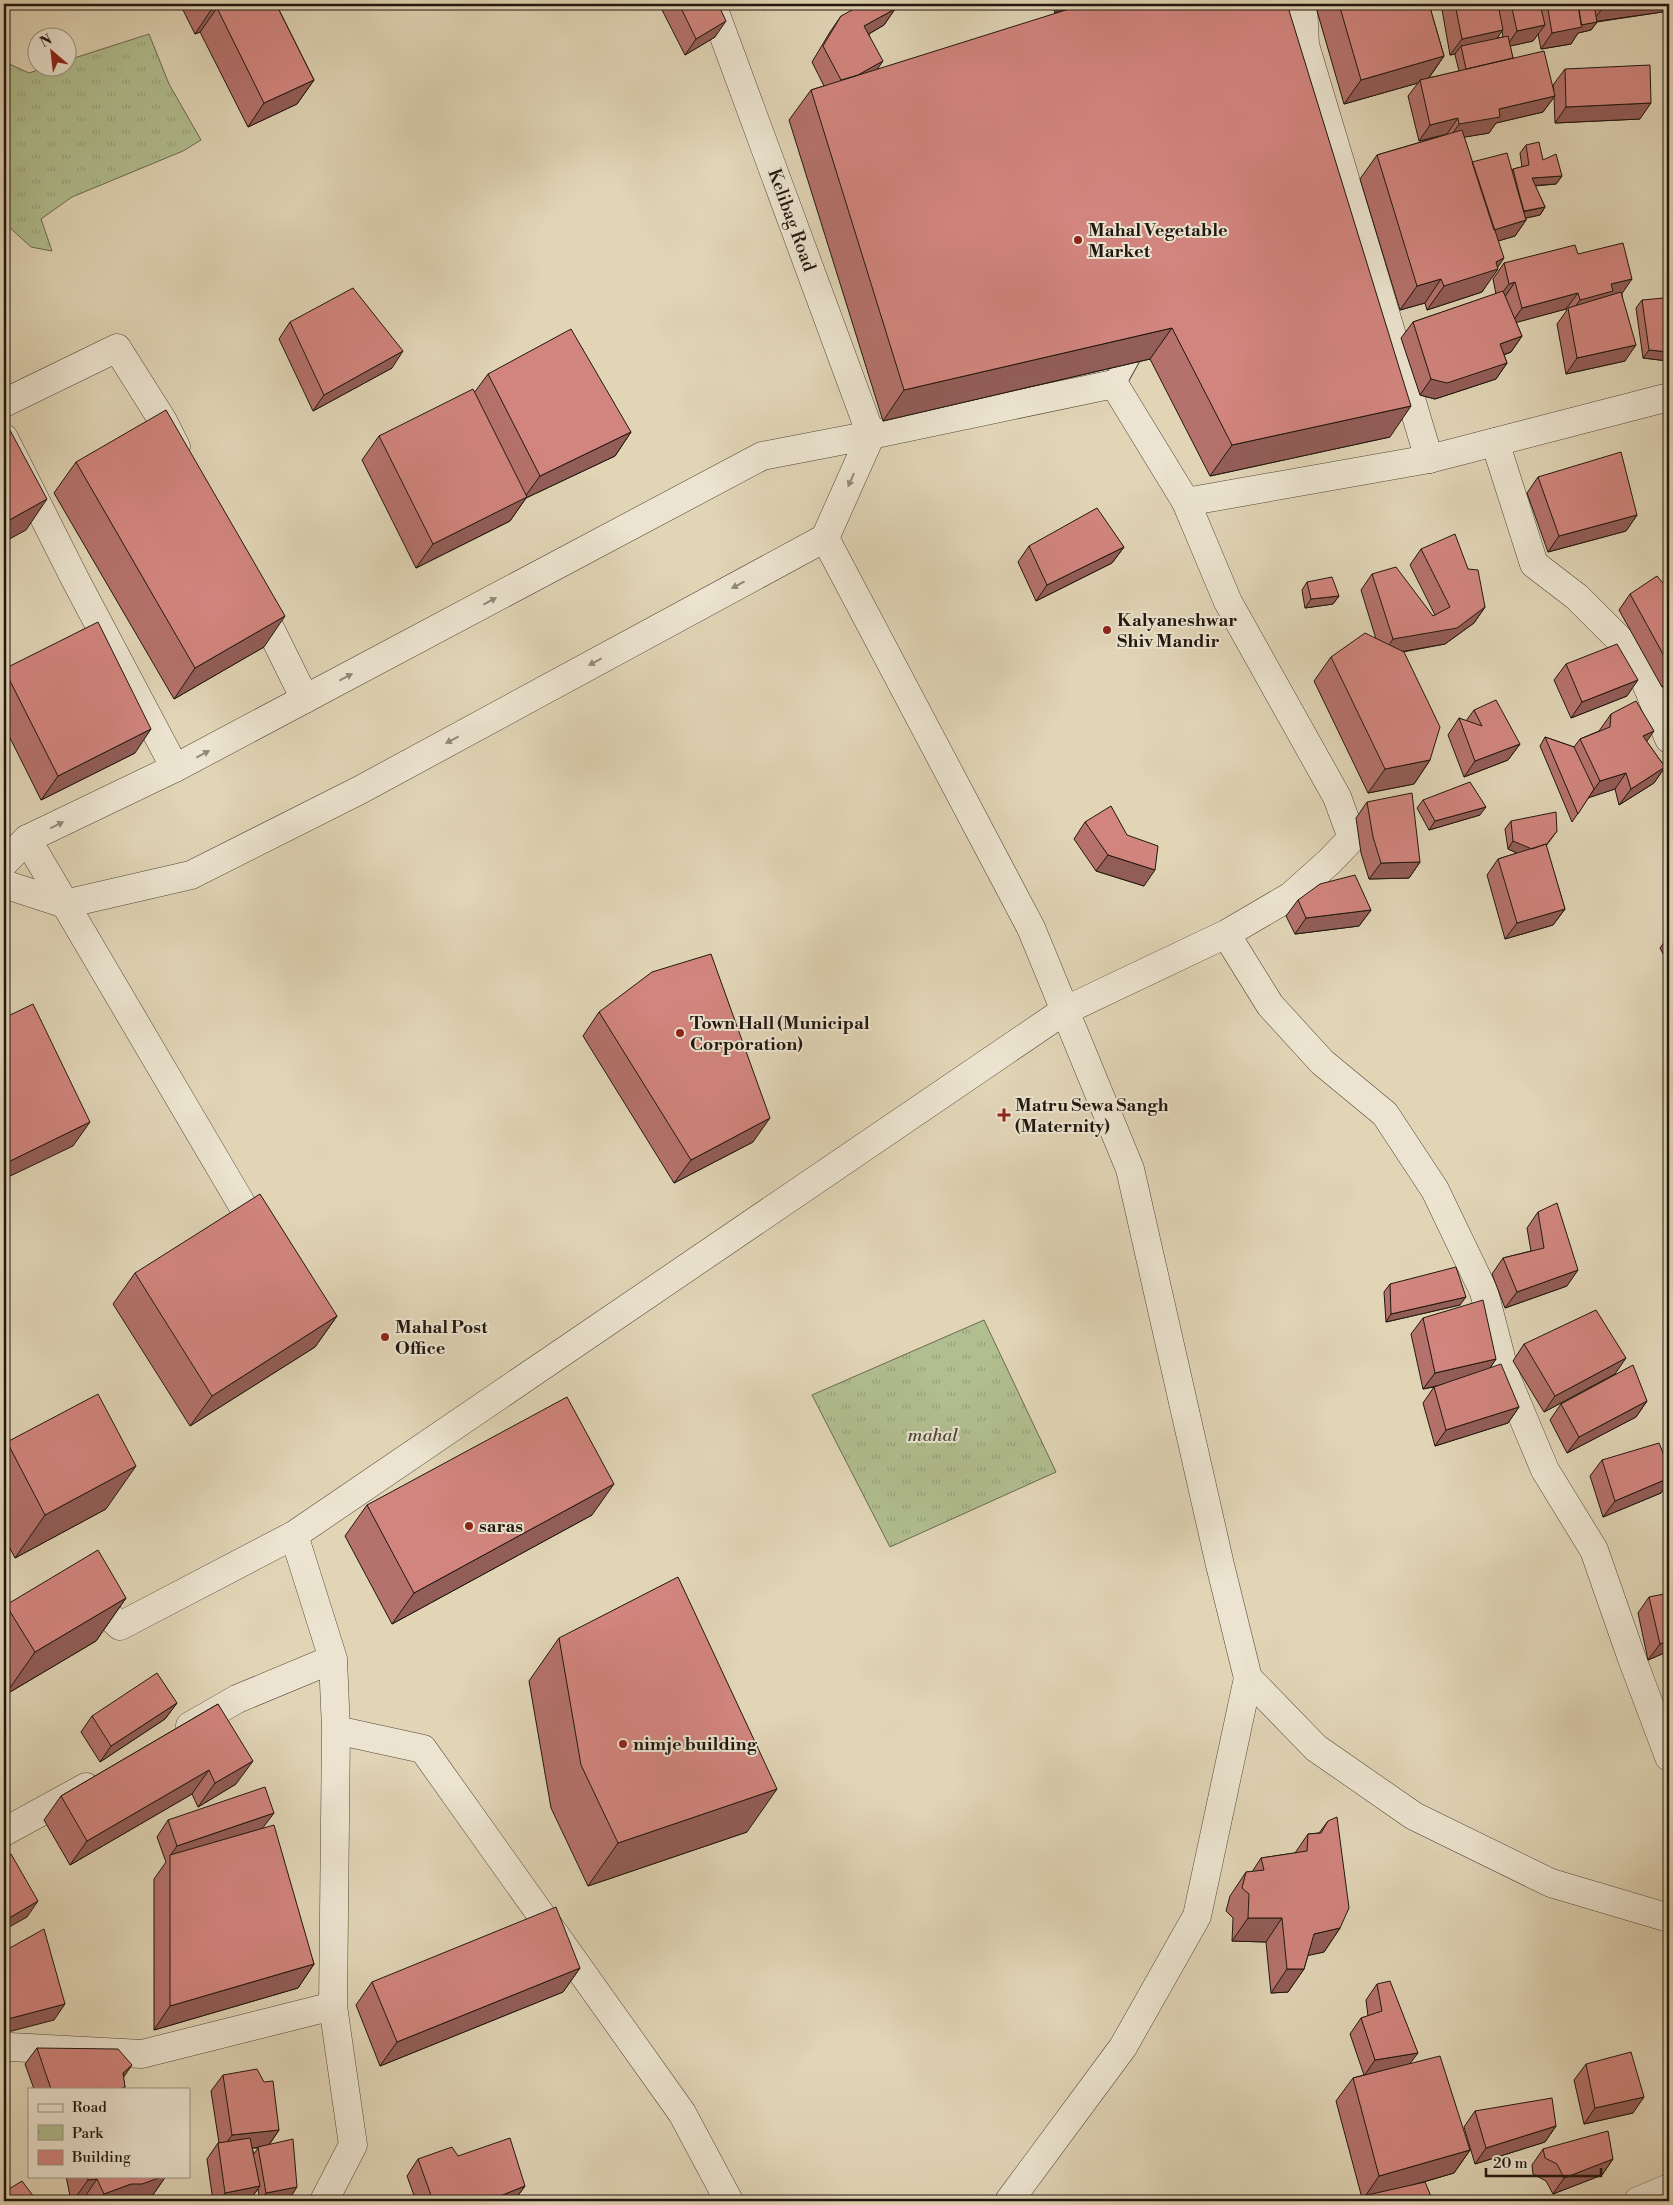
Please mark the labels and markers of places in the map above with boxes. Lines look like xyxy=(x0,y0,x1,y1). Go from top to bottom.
place label: Mahal Vegetable Market xyxy=(1088,219,1228,263)
marker: Mahal Vegetable Market xyxy=(1072,234,1084,246)
place label: Kalyaneshwar Shiv Mandir xyxy=(1117,609,1237,653)
marker: Kalyaneshwar Shiv Mandir xyxy=(1101,624,1113,636)
place label: Town Hall (Municipal Corporation) xyxy=(690,1012,870,1056)
marker: Town Hall (Municipal Corporation) xyxy=(674,1027,686,1039)
place label: Matru Sewa Sangh (Maternity) xyxy=(1015,1094,1169,1138)
marker: Matru Sewa Sangh (Maternity) xyxy=(997,1108,1011,1122)
place label: Mahal Post Office xyxy=(395,1316,488,1360)
marker: Mahal Post Office xyxy=(379,1331,391,1343)
place label: saras xyxy=(479,1515,523,1538)
marker: saras xyxy=(463,1520,475,1532)
place label: nimje building xyxy=(633,1733,758,1756)
marker: nimje building xyxy=(617,1738,629,1750)

